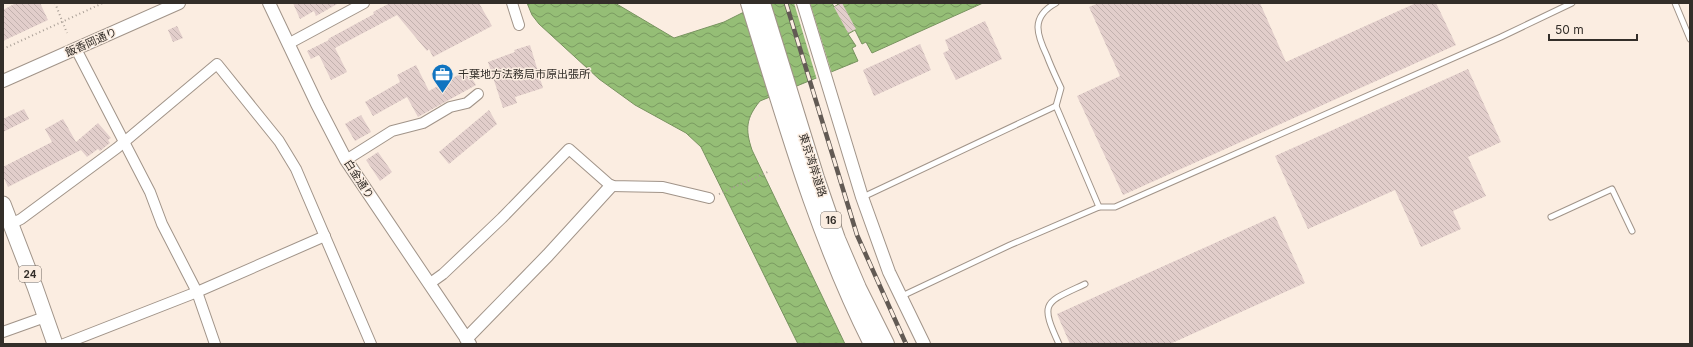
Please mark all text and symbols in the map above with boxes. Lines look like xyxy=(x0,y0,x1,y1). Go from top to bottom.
scale bar xyxy=(1549,16,1637,42)
text: 50 m xyxy=(1555,22,1584,37)
street label: 飯香岡通り xyxy=(63,24,119,60)
office icon: 千葉地方法務局市原出張所 xyxy=(430,61,456,94)
place label: 千葉地方法務局市原出張所 xyxy=(458,67,591,81)
street label: 東京湾岸道路 xyxy=(796,131,830,199)
street label: 白金通り xyxy=(341,157,377,201)
road number: 16 xyxy=(821,212,841,228)
road number: 24 xyxy=(19,266,41,282)

